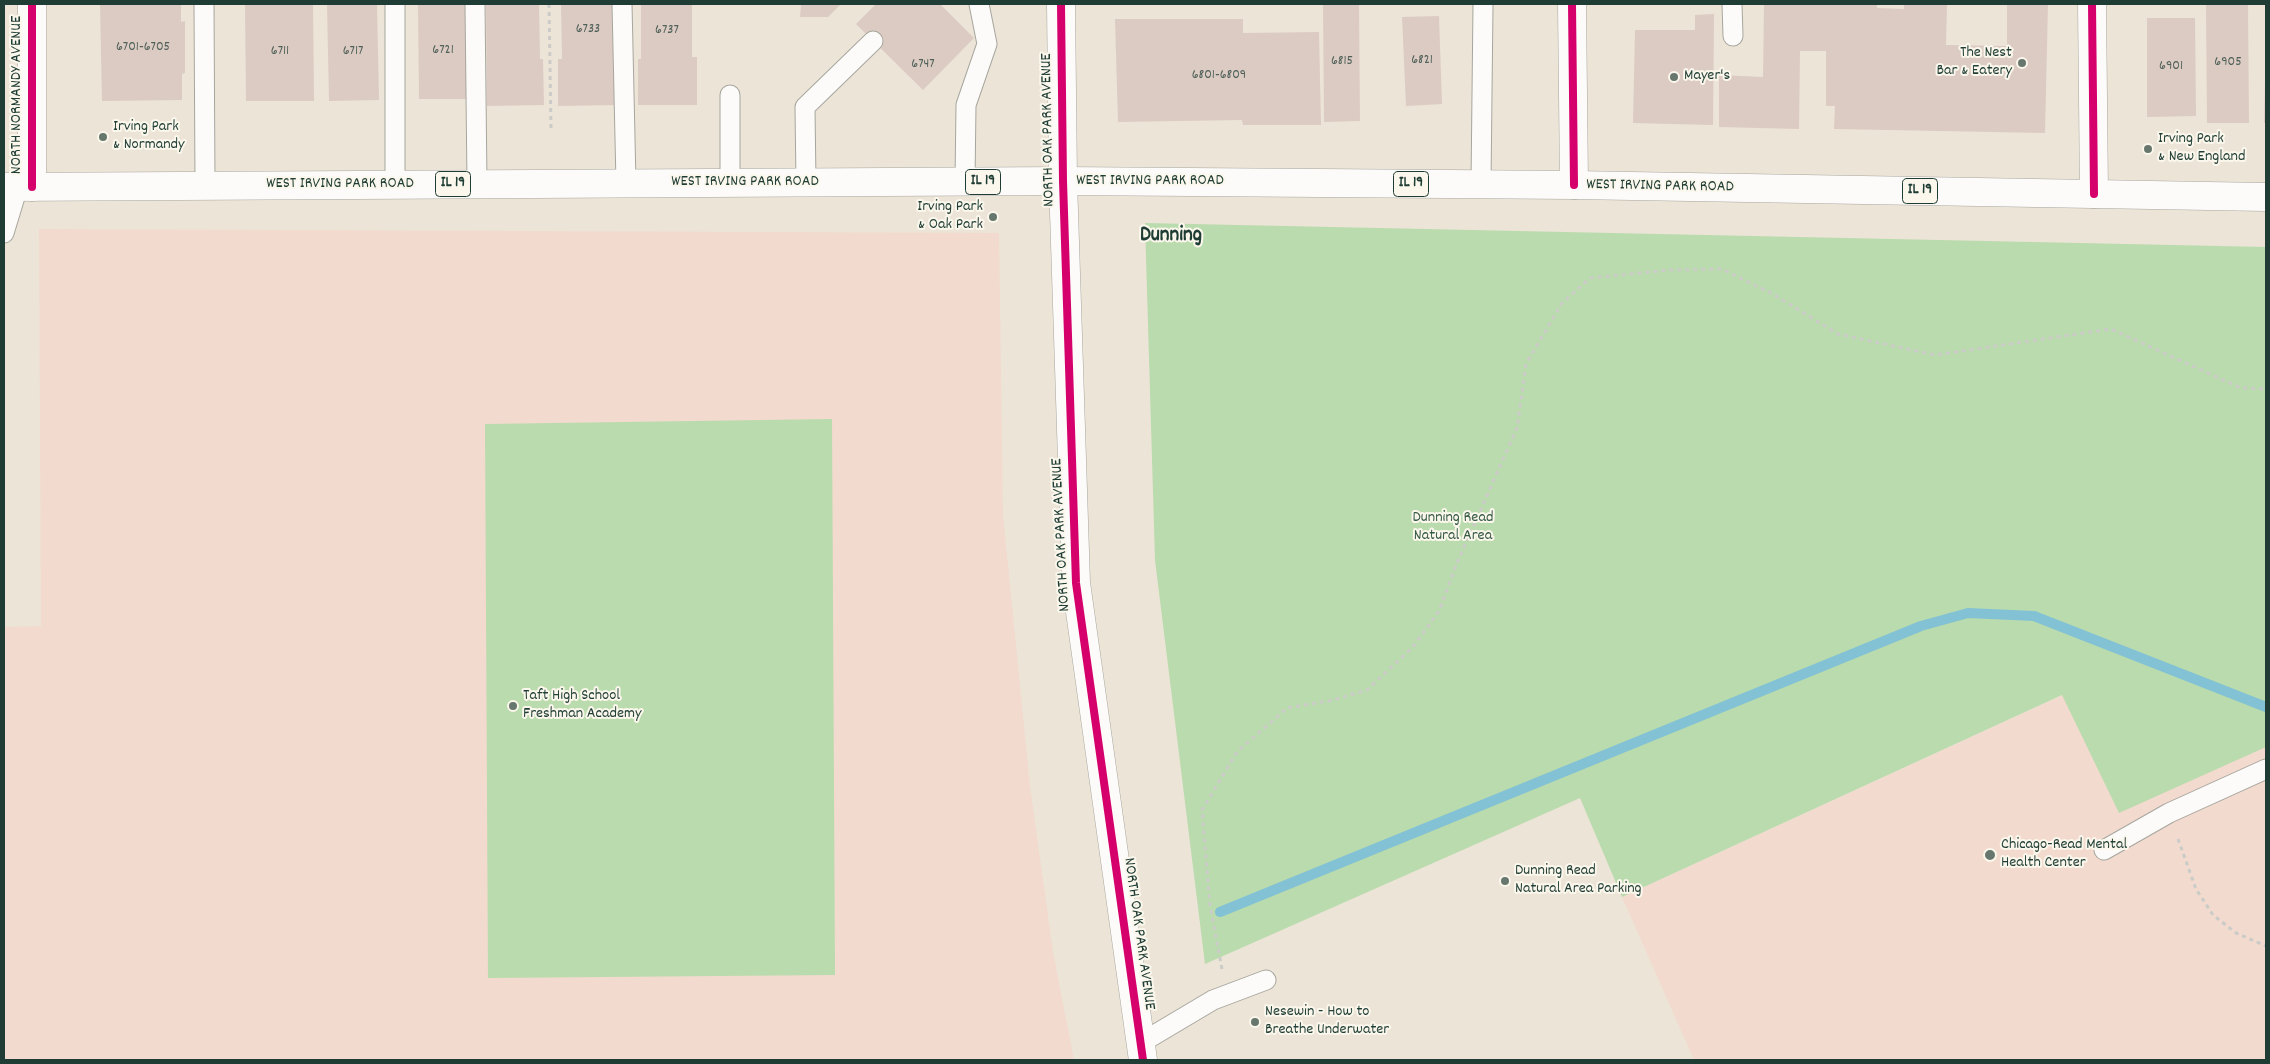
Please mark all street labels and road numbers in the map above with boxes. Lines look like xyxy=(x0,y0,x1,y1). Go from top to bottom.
street label: NORTH NORMANDY AVENUE xyxy=(8,16,28,174)
street label: NORTH OAK PARK AVENUE xyxy=(1038,53,1060,207)
road number: IL 19 xyxy=(966,170,1000,194)
road number: IL 19 xyxy=(436,172,470,196)
street label: WEST IRVING PARK ROAD xyxy=(1076,172,1224,192)
road number: IL 19 xyxy=(1394,172,1428,196)
street label: WEST IRVING PARK ROAD xyxy=(671,173,819,193)
street label: WEST IRVING PARK ROAD xyxy=(266,175,414,195)
street label: WEST IRVING PARK ROAD xyxy=(1586,176,1734,198)
road number: IL 19 xyxy=(1902,178,1938,204)
street label: NORTH OAK PARK AVENUE xyxy=(1048,458,1076,612)
street label: NORTH OAK PARK AVENUE xyxy=(1118,857,1158,1011)

